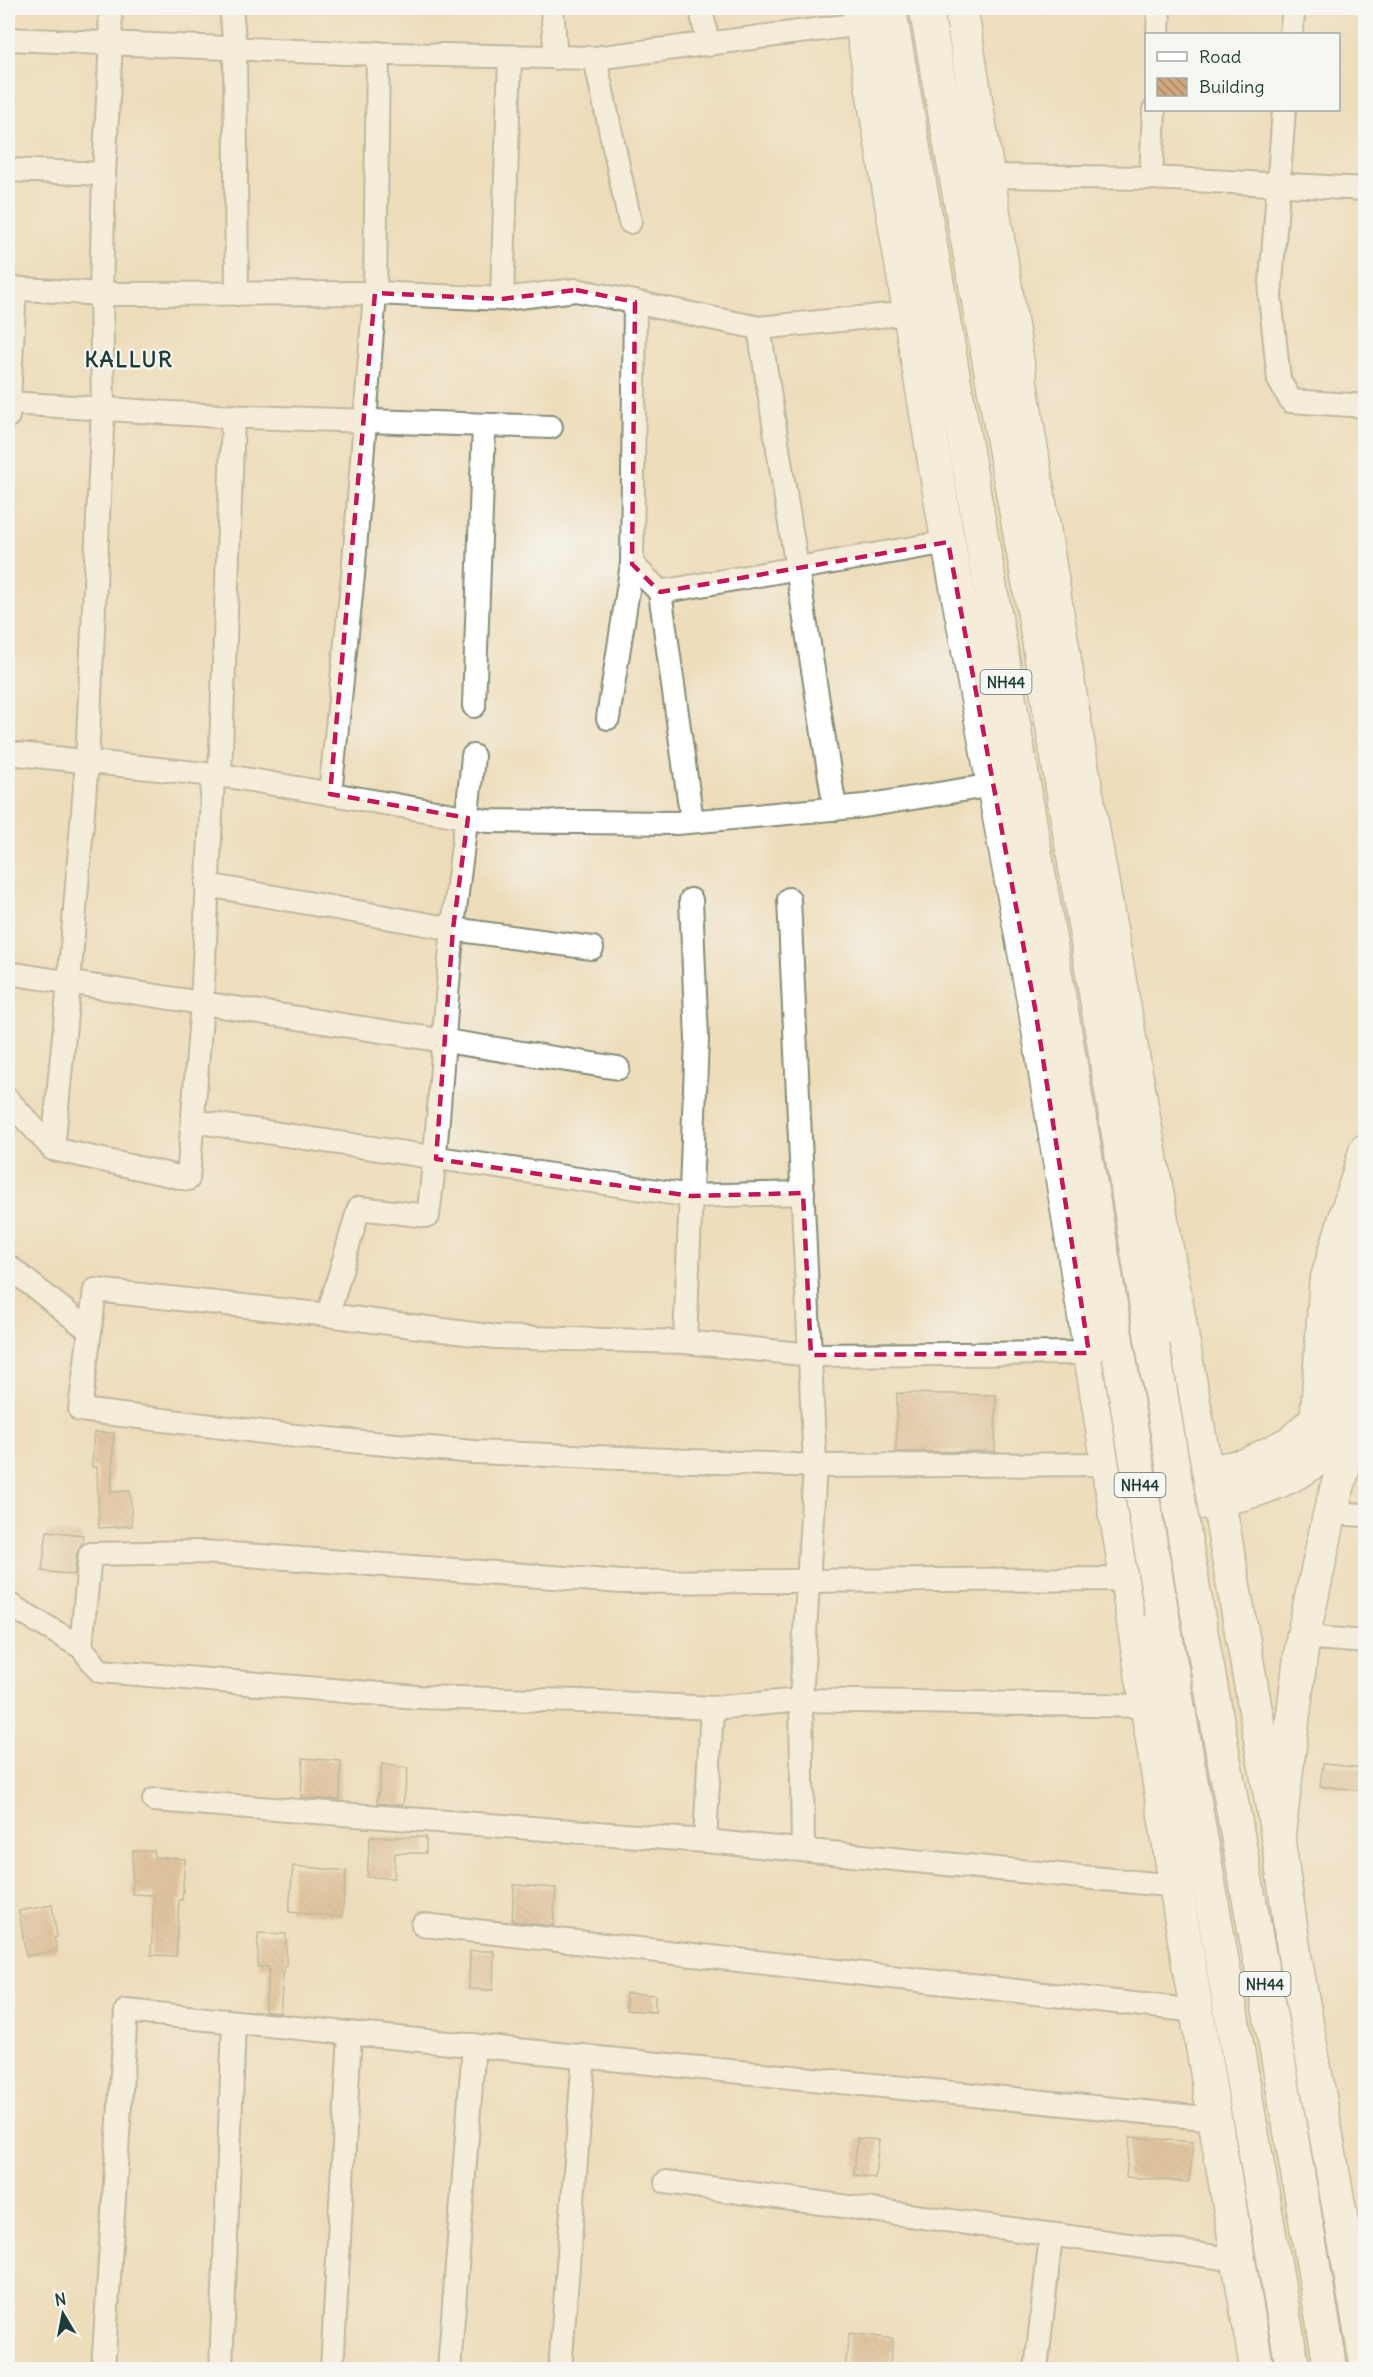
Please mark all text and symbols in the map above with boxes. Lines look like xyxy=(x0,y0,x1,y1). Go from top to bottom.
legend xyxy=(1145,33,1340,111)
text: Road xyxy=(1199,45,1242,68)
text: Building xyxy=(1199,75,1264,98)
district label: KALLUR xyxy=(84,345,174,373)
road number: NH44 xyxy=(980,670,1032,694)
road number: NH44 xyxy=(1114,1473,1166,1497)
road number: NH44 xyxy=(1240,1972,1290,1996)
north arrow xyxy=(33,2284,93,2344)
text: N xyxy=(53,2288,68,2310)

